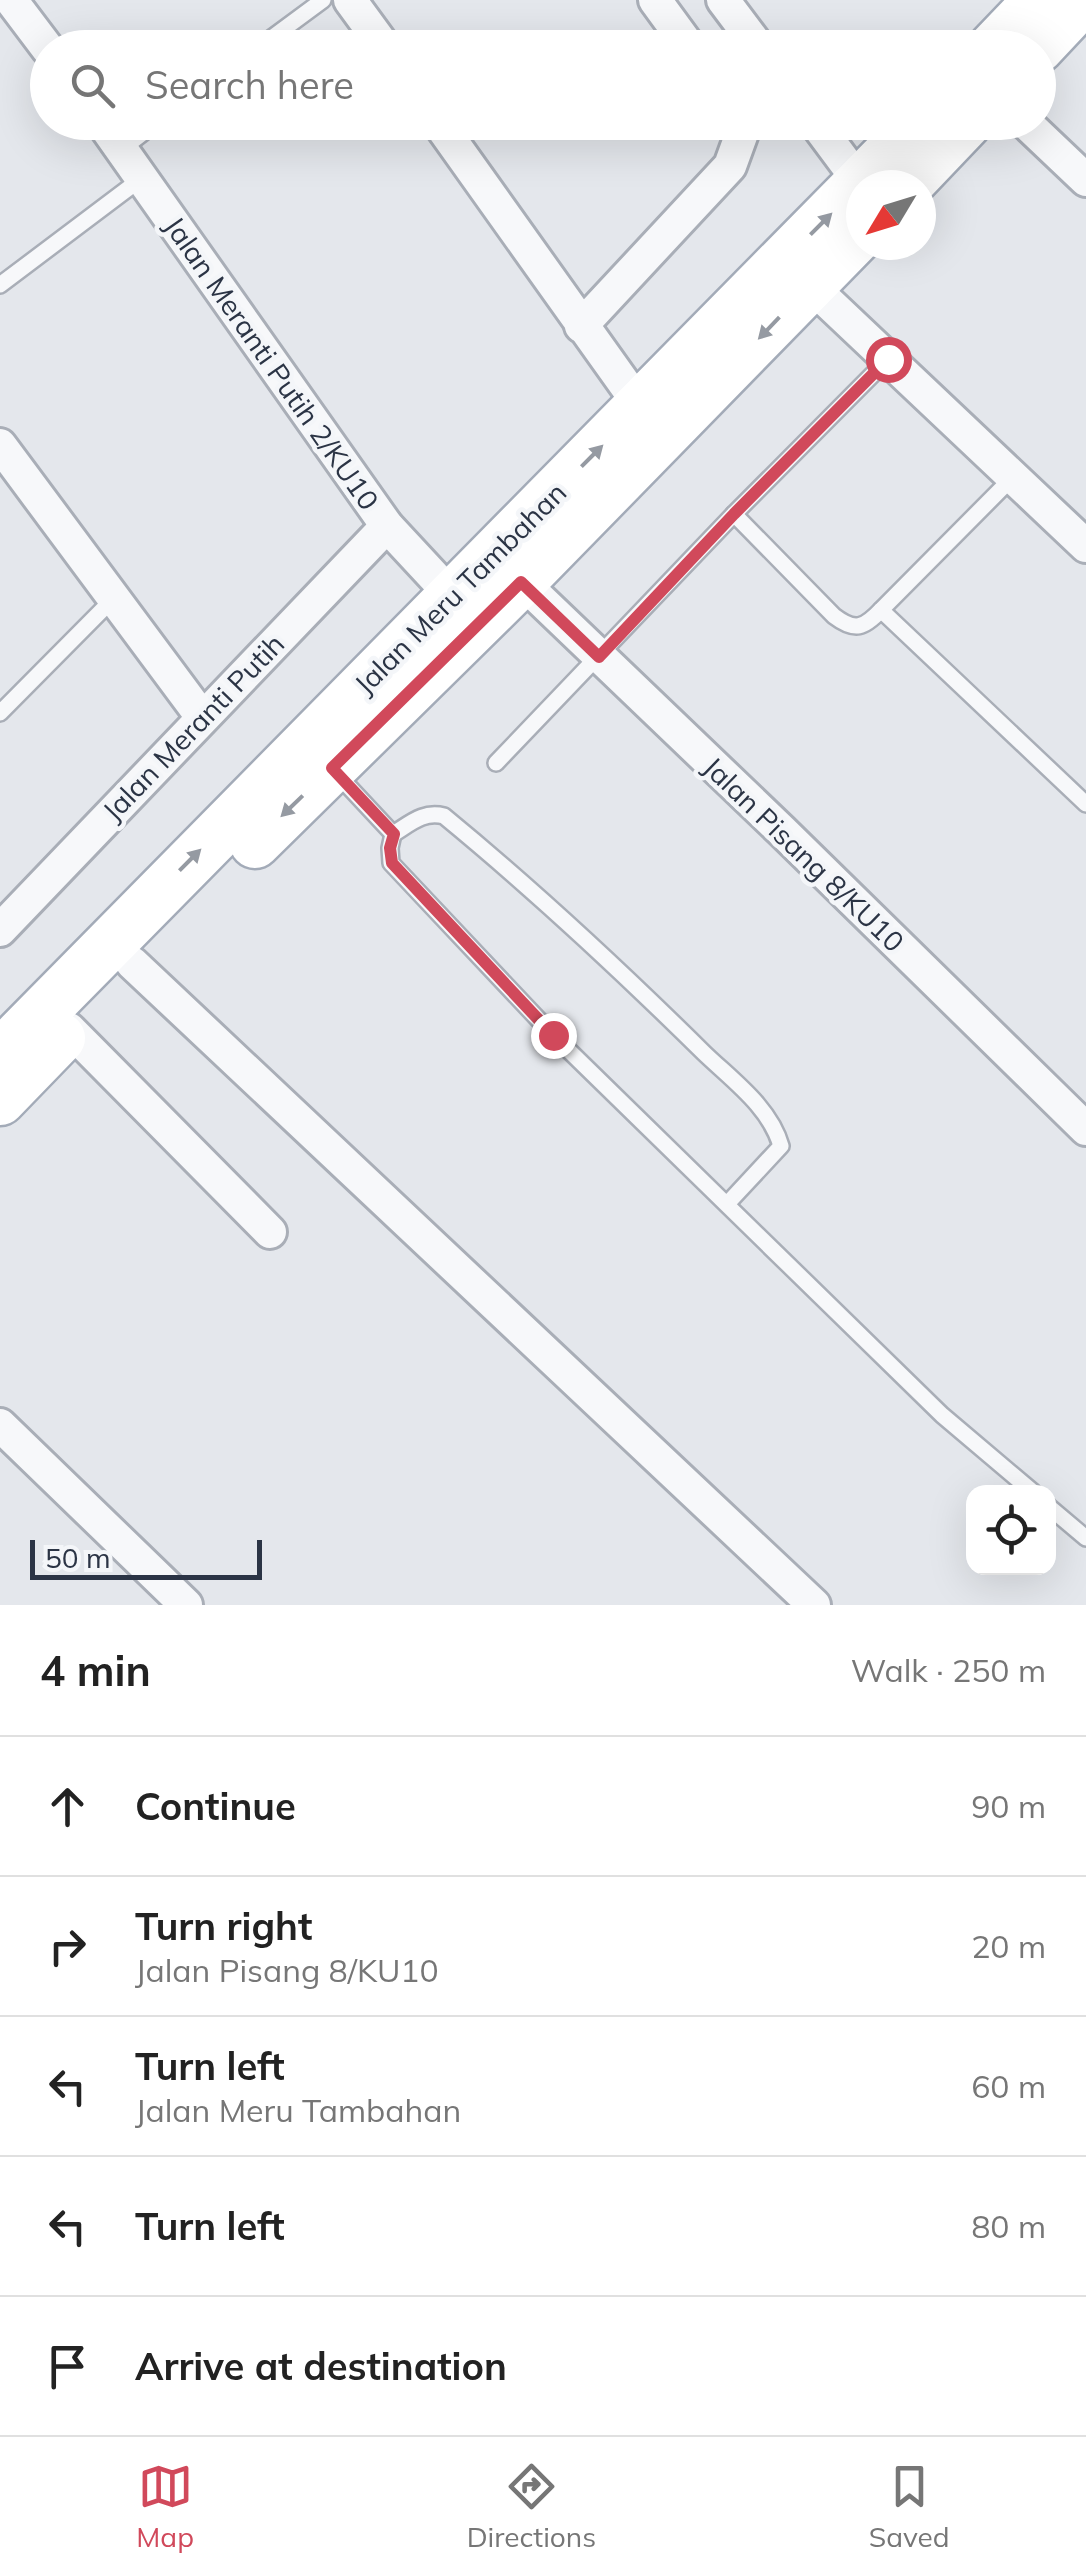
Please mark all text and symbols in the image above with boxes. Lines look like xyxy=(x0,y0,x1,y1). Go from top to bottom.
search box xyxy=(30,30,1056,140)
icon: search xyxy=(65,58,120,113)
text: Search here xyxy=(145,61,354,109)
north arrow xyxy=(846,170,936,260)
street label: Jalan Meranti Putih 2/KU10 xyxy=(157,210,387,516)
one-way arrow xyxy=(809,213,832,237)
one-way arrow xyxy=(758,316,781,340)
route start xyxy=(866,337,912,383)
one-way arrow xyxy=(580,444,604,468)
street label: Jalan Meru Tambahan xyxy=(347,475,573,701)
street label: Jalan Meranti Putih xyxy=(95,626,291,828)
street label: Jalan Pisang 8/KU10 xyxy=(696,749,912,959)
one-way arrow xyxy=(281,794,305,818)
one-way arrow xyxy=(178,848,202,872)
route end xyxy=(531,1013,577,1059)
map controls xyxy=(966,1485,1056,1575)
button: locate xyxy=(966,1485,1056,1575)
scale bar xyxy=(30,1535,262,1580)
text: 50 m xyxy=(45,1540,111,1575)
text: 4 min xyxy=(40,1644,151,1697)
text: Walk · 250 m xyxy=(851,1650,1046,1690)
icon: ahead xyxy=(40,1779,95,1834)
text: Continue xyxy=(135,1782,296,1830)
text: 90 m xyxy=(971,1786,1046,1826)
text: Turn right xyxy=(135,1902,312,1950)
icon: right xyxy=(40,1919,95,1974)
text: 20 m xyxy=(971,1926,1046,1966)
text: Jalan Pisang 8/KU10 xyxy=(135,1950,439,1990)
text: Turn left xyxy=(135,2042,285,2090)
icon: left xyxy=(40,2059,95,2114)
text: 60 m xyxy=(971,2066,1046,2106)
text: Jalan Meru Tambahan xyxy=(135,2090,461,2130)
icon: left xyxy=(40,2199,95,2254)
text: Turn left xyxy=(135,2202,285,2250)
text: 80 m xyxy=(971,2206,1046,2246)
icon: arrive xyxy=(40,2339,95,2394)
text: Arrive at destination xyxy=(135,2342,507,2390)
tab: Map xyxy=(136,2459,194,2554)
tab: Directions xyxy=(467,2459,596,2554)
tab: Saved xyxy=(869,2459,950,2554)

